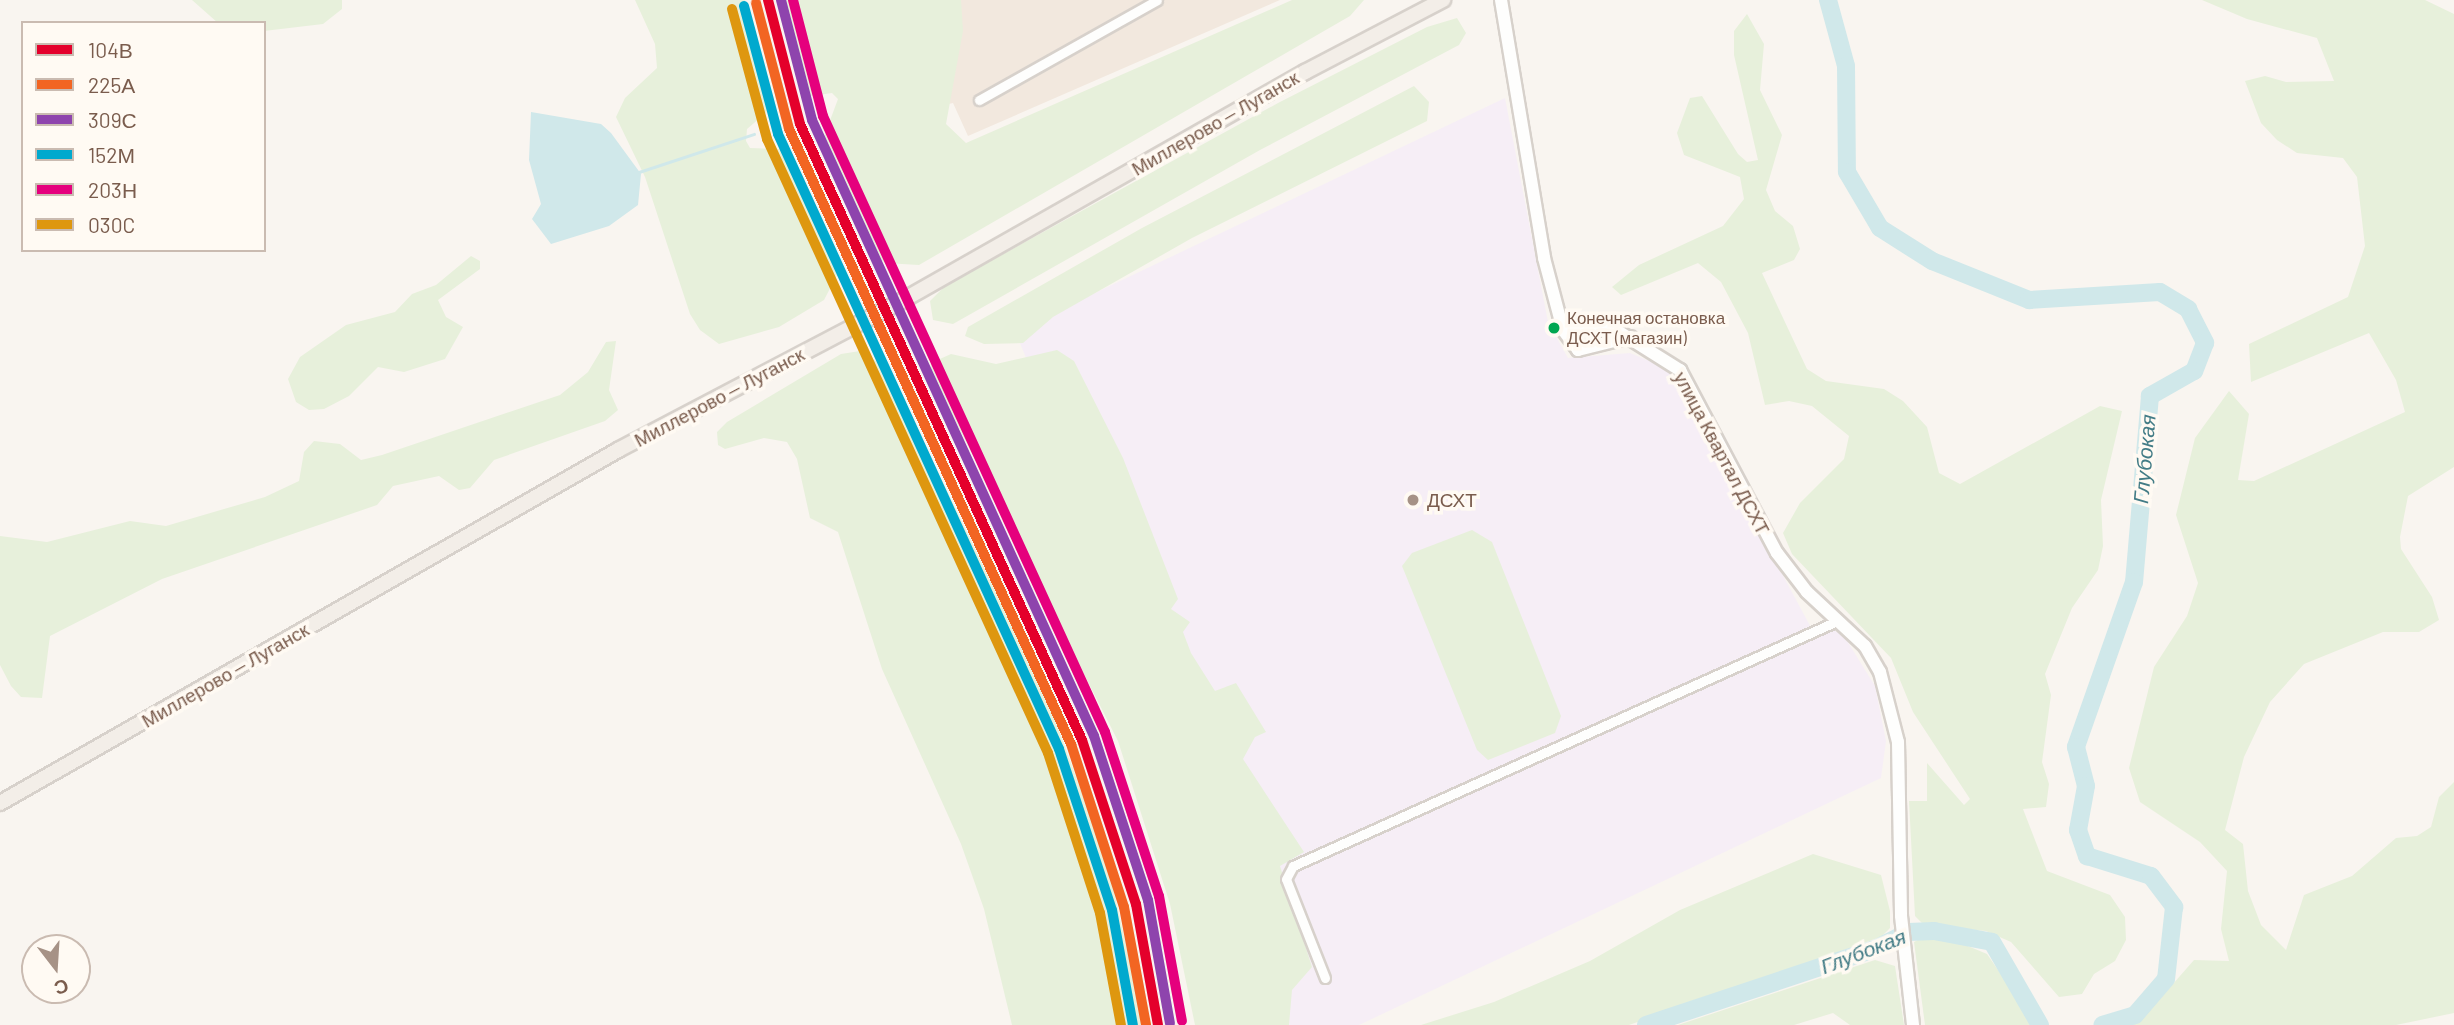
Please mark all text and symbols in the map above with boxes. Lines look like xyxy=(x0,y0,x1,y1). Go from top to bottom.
legend xyxy=(21,21,266,252)
text: 104В xyxy=(88,37,133,62)
street label: Миллерово — Луганск xyxy=(1127,66,1303,180)
text: 225А xyxy=(88,72,135,97)
text: 309С xyxy=(88,107,137,132)
text: 152М xyxy=(88,142,135,167)
text: 203Н xyxy=(88,177,137,202)
text: 030C xyxy=(88,212,135,237)
place label: Конечная остановка ДСХТ (магазин) xyxy=(1567,308,1725,348)
marker: Конечная остановка ДСХТ (магазин) xyxy=(1547,321,1561,335)
street label: Миллерово — Луганск xyxy=(630,343,808,451)
street label: улица Квартал ДСХТ xyxy=(1669,368,1775,538)
water label: Глубокая xyxy=(2128,413,2160,505)
place label: ДСХТ xyxy=(1427,489,1477,511)
marker: ДСХТ xyxy=(1405,492,1421,508)
street label: Миллерово — Луганск xyxy=(137,618,313,732)
water label: Глубокая xyxy=(1817,923,1909,979)
north arrow xyxy=(21,934,91,1004)
text: С xyxy=(52,975,72,1001)

